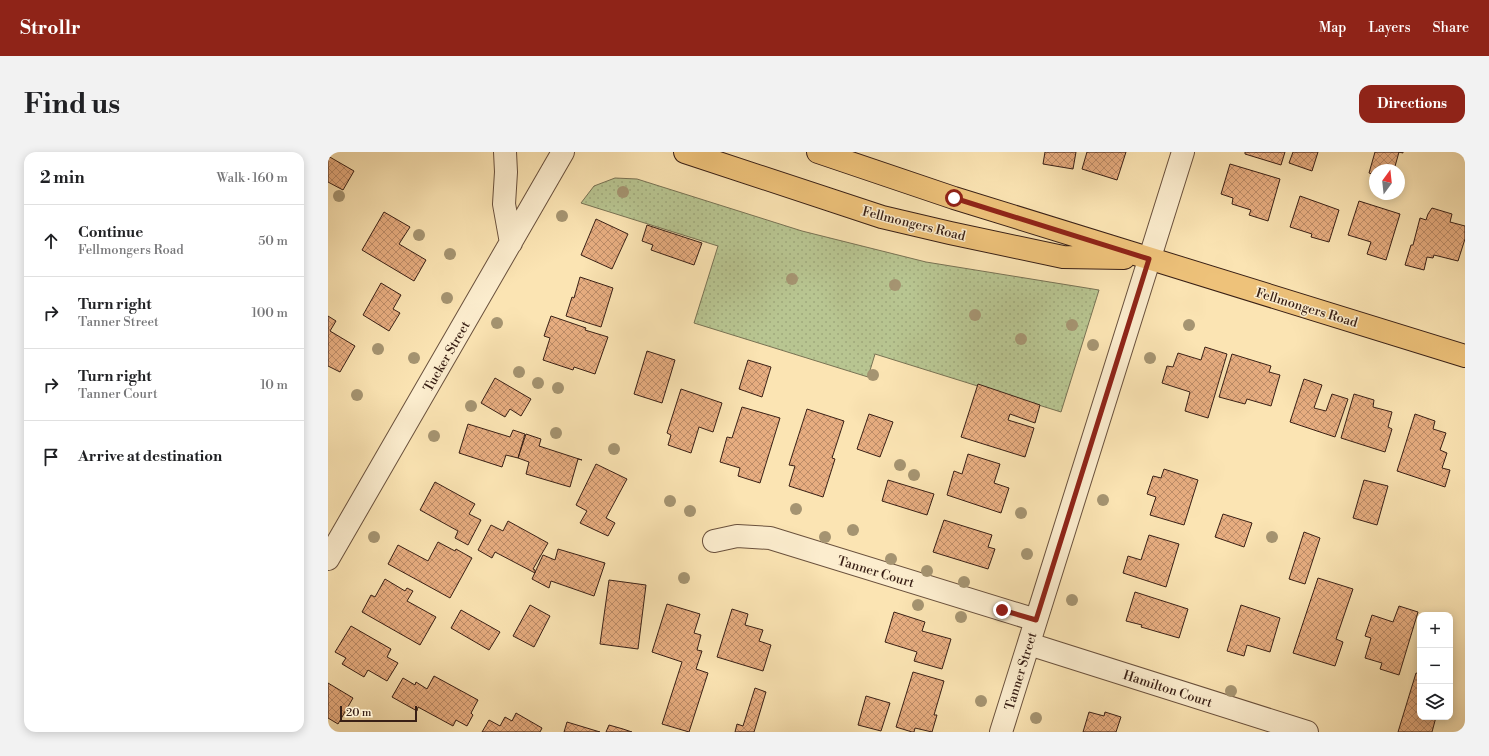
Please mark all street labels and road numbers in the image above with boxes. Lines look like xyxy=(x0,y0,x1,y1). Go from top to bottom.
street label: Fellmongers Road xyxy=(861,203,968,245)
street label: Fellmongers Road xyxy=(1254,285,1360,331)
street label: Tucker Street xyxy=(420,318,474,395)
street label: Tanner Court xyxy=(835,553,916,591)
street label: Tanner Street xyxy=(1002,630,1041,712)
street label: Hamilton Court xyxy=(1121,667,1215,711)

